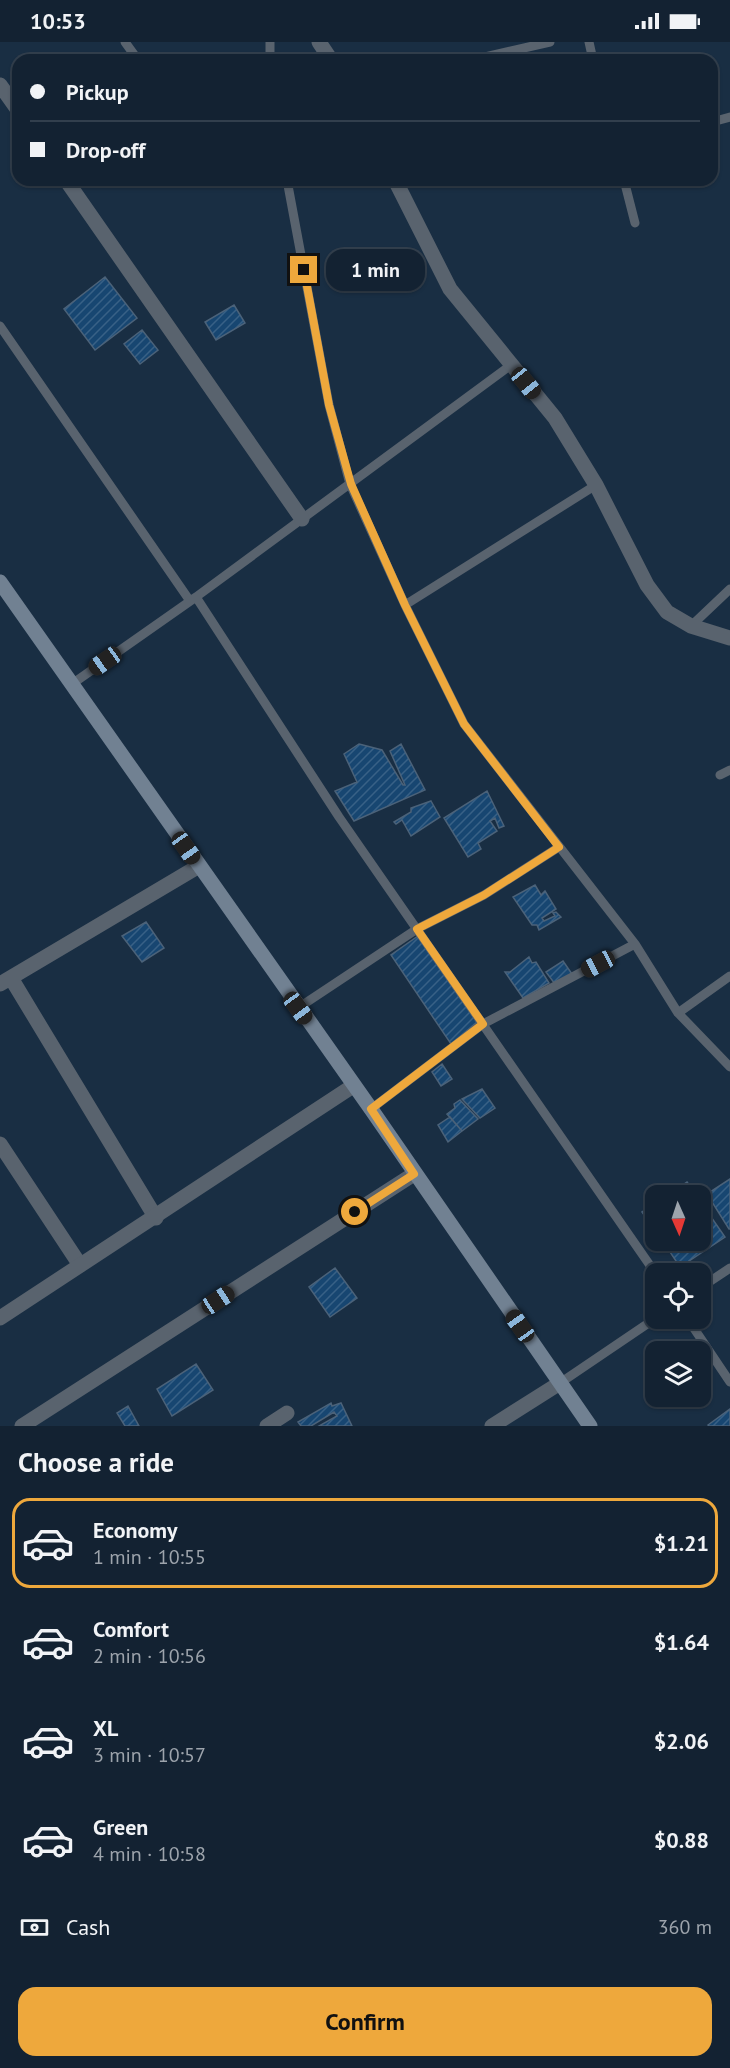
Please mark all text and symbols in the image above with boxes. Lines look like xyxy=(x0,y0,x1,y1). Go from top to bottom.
text: 10:53 xyxy=(30,7,86,35)
text: Pickup xyxy=(66,78,129,106)
text: Drop-off xyxy=(66,136,145,164)
callout: 1 min xyxy=(325,249,424,291)
route end xyxy=(290,256,317,283)
text: 1 min xyxy=(351,257,400,283)
car xyxy=(508,363,544,403)
car xyxy=(85,643,125,679)
car xyxy=(168,828,204,868)
car xyxy=(578,948,618,980)
car xyxy=(280,988,316,1028)
north arrow xyxy=(645,1185,711,1251)
map controls xyxy=(645,1185,711,1407)
route start xyxy=(341,1198,368,1225)
button: locate xyxy=(645,1263,711,1329)
car xyxy=(198,1283,238,1317)
car xyxy=(502,1306,538,1346)
button: layers xyxy=(645,1341,711,1407)
text: Choose a ride xyxy=(18,1445,174,1479)
icon: car xyxy=(21,1516,75,1570)
text: Economy xyxy=(93,1516,177,1544)
text: $1.21 xyxy=(654,1529,709,1557)
text: 1 min · 10:55 xyxy=(93,1544,206,1570)
icon: car xyxy=(21,1615,75,1669)
text: Comfort xyxy=(93,1615,169,1643)
text: $1.64 xyxy=(654,1628,709,1656)
text: 2 min · 10:56 xyxy=(93,1643,206,1669)
icon: car xyxy=(21,1714,75,1768)
text: XL xyxy=(93,1714,118,1742)
text: $2.06 xyxy=(654,1727,709,1755)
text: 3 min · 10:57 xyxy=(93,1742,206,1768)
icon: car xyxy=(21,1813,75,1867)
text: Green xyxy=(93,1813,148,1841)
text: $0.88 xyxy=(654,1826,709,1854)
text: 4 min · 10:58 xyxy=(93,1841,206,1867)
icon: cash xyxy=(18,1911,51,1944)
text: Cash xyxy=(66,1913,110,1941)
text: 360 m xyxy=(658,1914,712,1940)
button: Confirm xyxy=(18,1987,712,2056)

